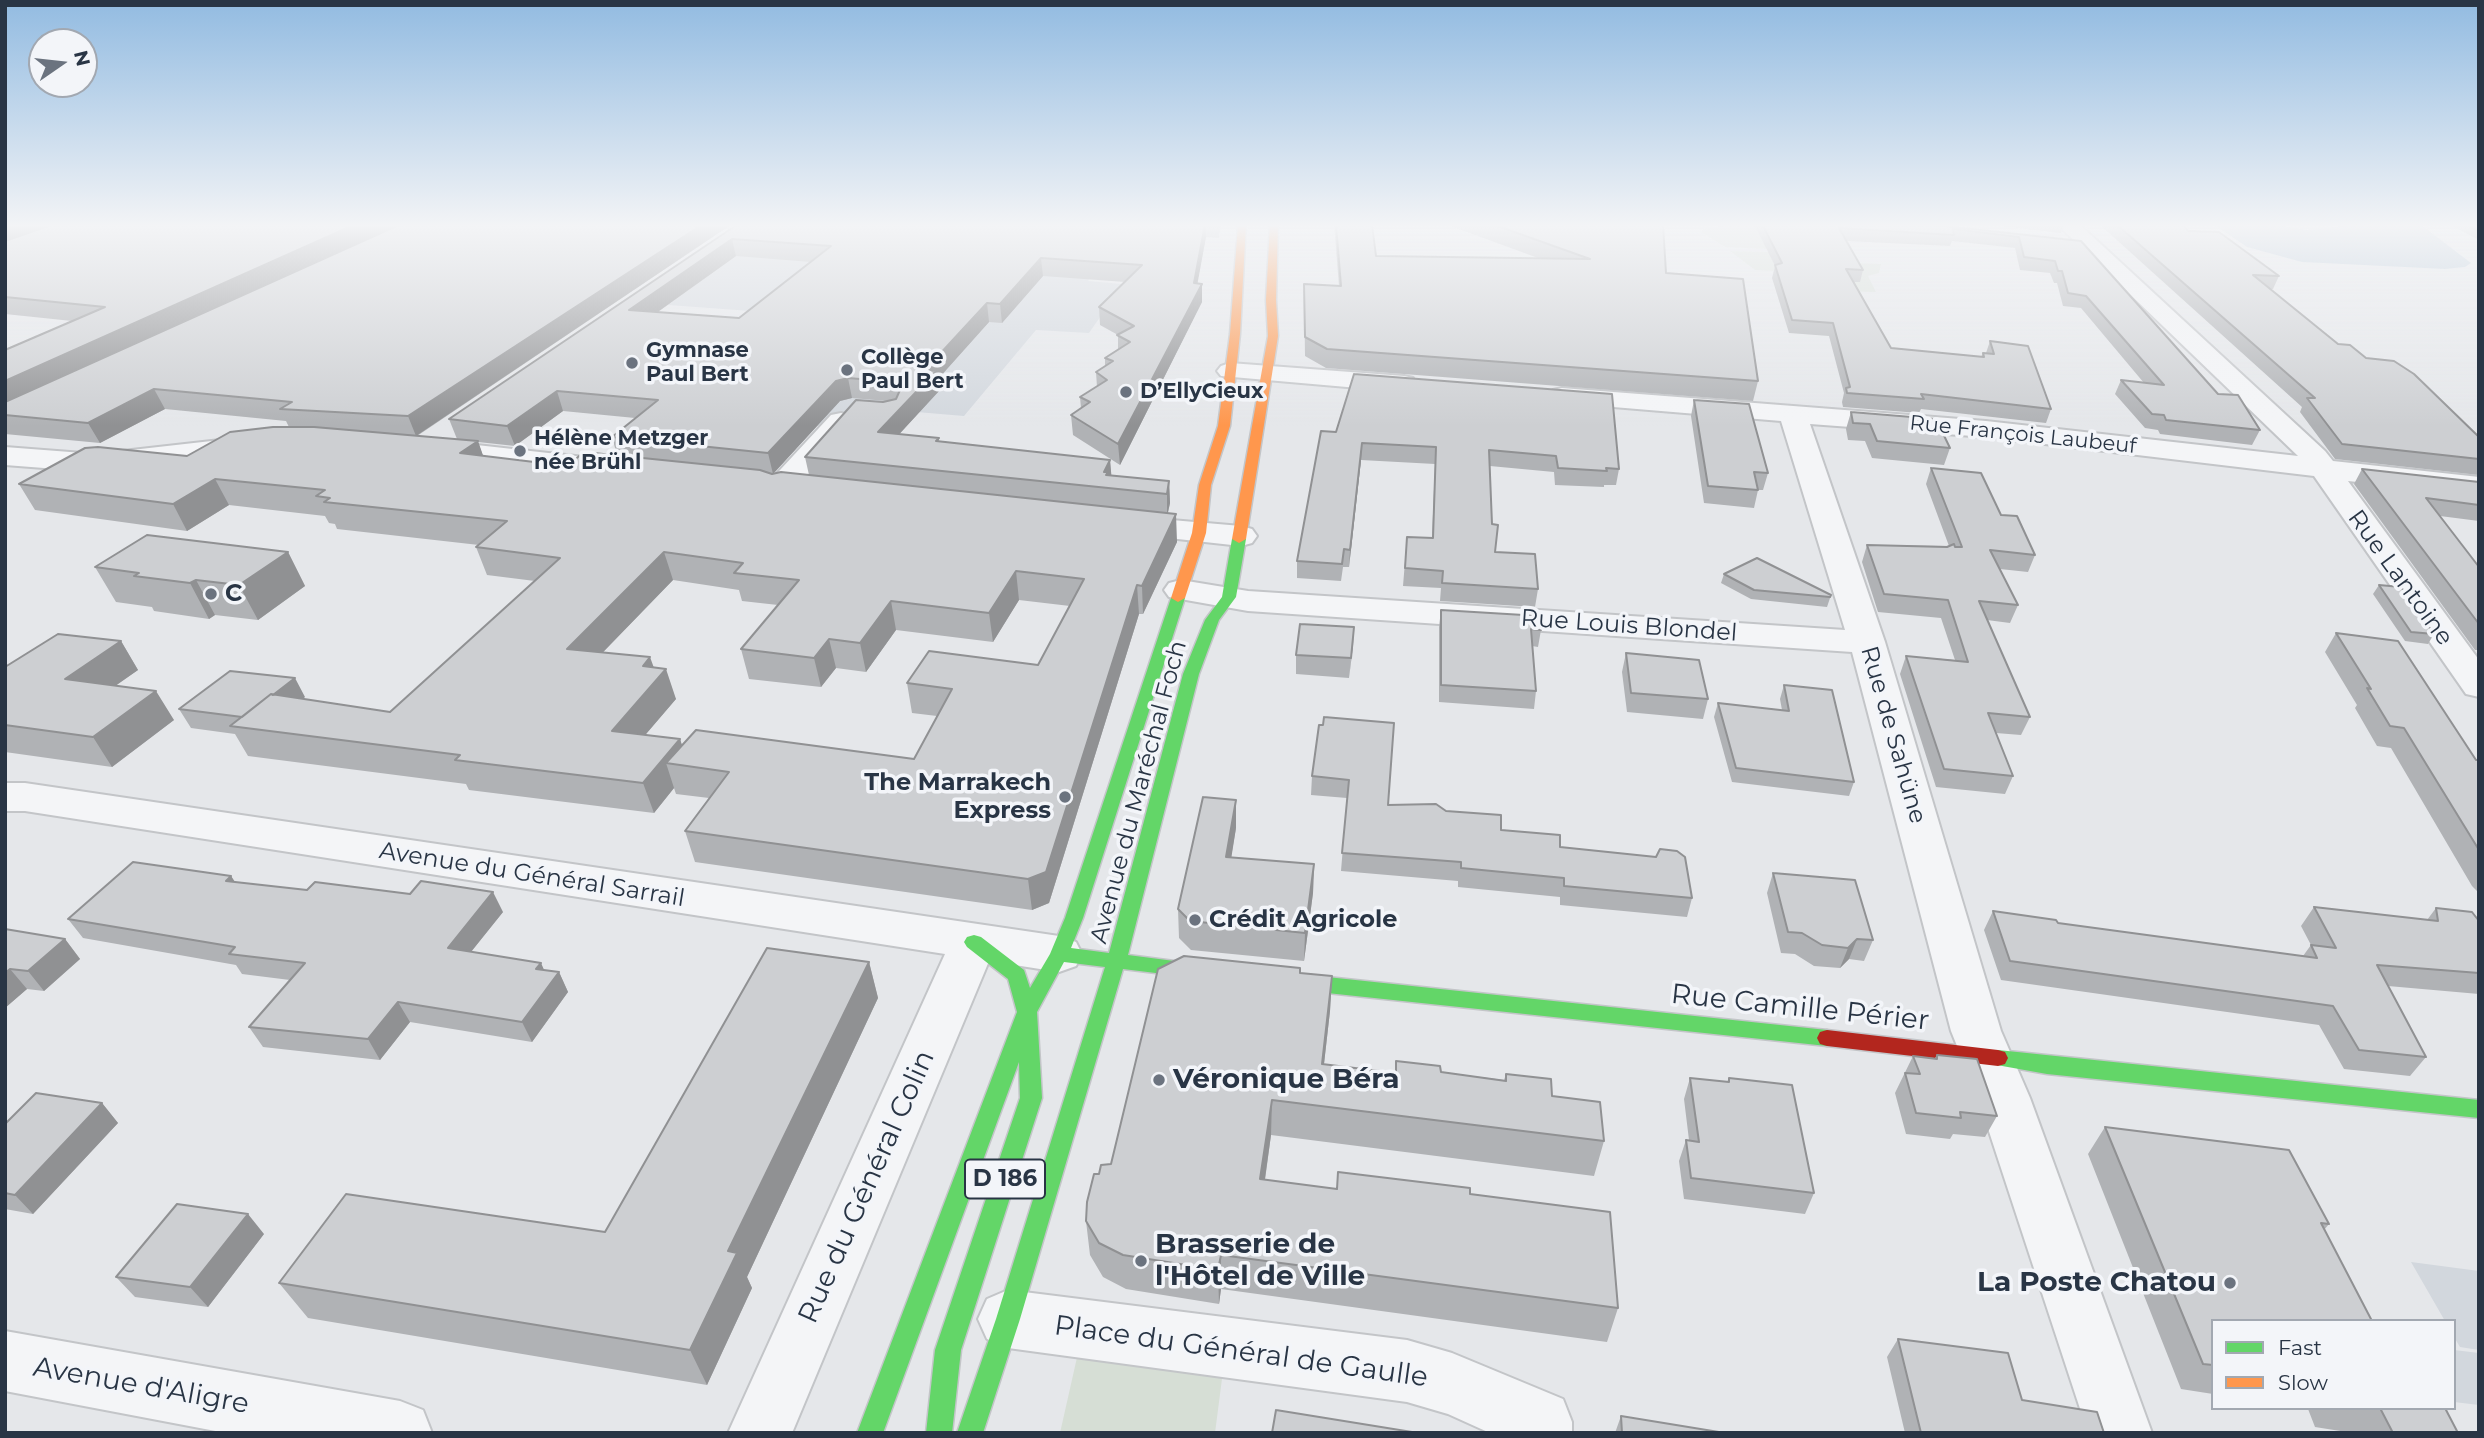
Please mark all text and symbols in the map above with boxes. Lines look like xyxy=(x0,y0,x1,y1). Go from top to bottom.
north arrow xyxy=(28,28,98,98)
text: N xyxy=(69,48,95,69)
place label: Gymnase Paul Bert xyxy=(646,338,749,388)
place label: Collège Paul Bert xyxy=(861,345,964,395)
marker: Gymnase Paul Bert xyxy=(624,355,640,371)
marker: Collège Paul Bert xyxy=(839,362,855,378)
place label: D’EllyCieux xyxy=(1140,379,1263,405)
marker: D’EllyCieux xyxy=(1118,384,1134,400)
street label: Rue François Laubeuf xyxy=(1908,411,2138,459)
place label: Hélène Metzger née Brühl xyxy=(534,426,708,476)
marker: Hélène Metzger née Brühl xyxy=(512,443,528,459)
street label: Rue Lantoine xyxy=(2341,505,2459,651)
place label: C xyxy=(225,580,242,608)
marker: C xyxy=(203,586,219,602)
street label: Rue Louis Blondel xyxy=(1520,604,1738,648)
street label: Avenue du Maréchal Foch xyxy=(1085,637,1193,947)
street label: Rue de Sahüne xyxy=(1854,643,1932,827)
place label: The Marrakech Express xyxy=(864,769,1051,825)
marker: The Marrakech Express xyxy=(1057,789,1073,805)
street label: Avenue du Général Sarrail xyxy=(377,837,687,913)
place label: Crédit Agricole xyxy=(1209,906,1397,934)
marker: Crédit Agricole xyxy=(1187,912,1203,928)
street label: Rue Camille Périer xyxy=(1669,978,1931,1038)
street label: Rue du Général Colin xyxy=(792,1045,942,1329)
place label: Véronique Béra xyxy=(1173,1063,1399,1097)
marker: Véronique Béra xyxy=(1151,1072,1167,1088)
road number: D 186 xyxy=(965,1160,1045,1198)
place label: Brasserie de l'Hôtel de Ville xyxy=(1155,1228,1365,1294)
marker: Brasserie de l'Hôtel de Ville xyxy=(1133,1253,1149,1269)
place label: La Poste Chatou xyxy=(1977,1266,2216,1300)
marker: La Poste Chatou xyxy=(2222,1275,2238,1291)
street label: Place du Général de Gaulle xyxy=(1052,1309,1430,1395)
legend xyxy=(2211,1319,2456,1410)
text: Fast xyxy=(2278,1335,2322,1360)
street label: Avenue d'Aligre xyxy=(30,1350,252,1422)
text: Slow xyxy=(2278,1370,2328,1395)

